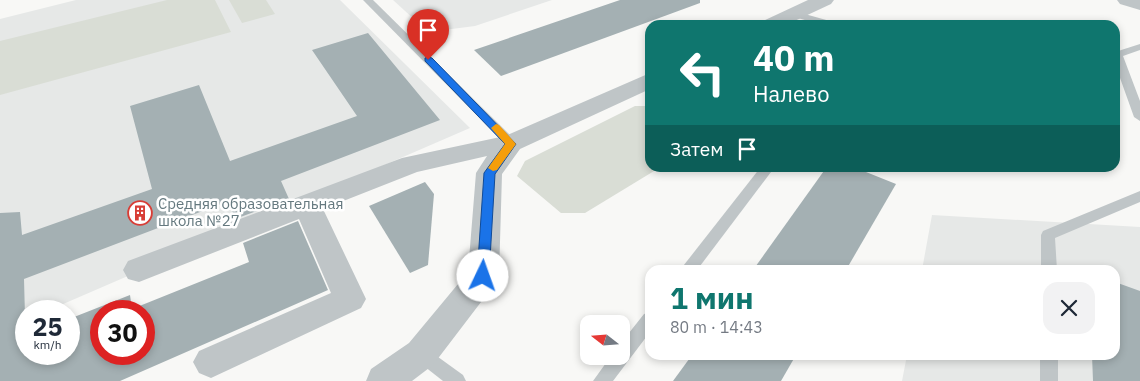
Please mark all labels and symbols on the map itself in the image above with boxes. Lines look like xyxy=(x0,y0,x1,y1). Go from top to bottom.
pin xyxy=(407,9,449,60)
place label: Средняя образовательная школа №27 xyxy=(158,194,343,230)
building icon: Средняя образовательная школа №27 xyxy=(127,200,153,226)
position arrow xyxy=(456,249,508,301)
speed limit sign: 30 xyxy=(90,300,155,365)
north arrow xyxy=(580,315,630,365)

